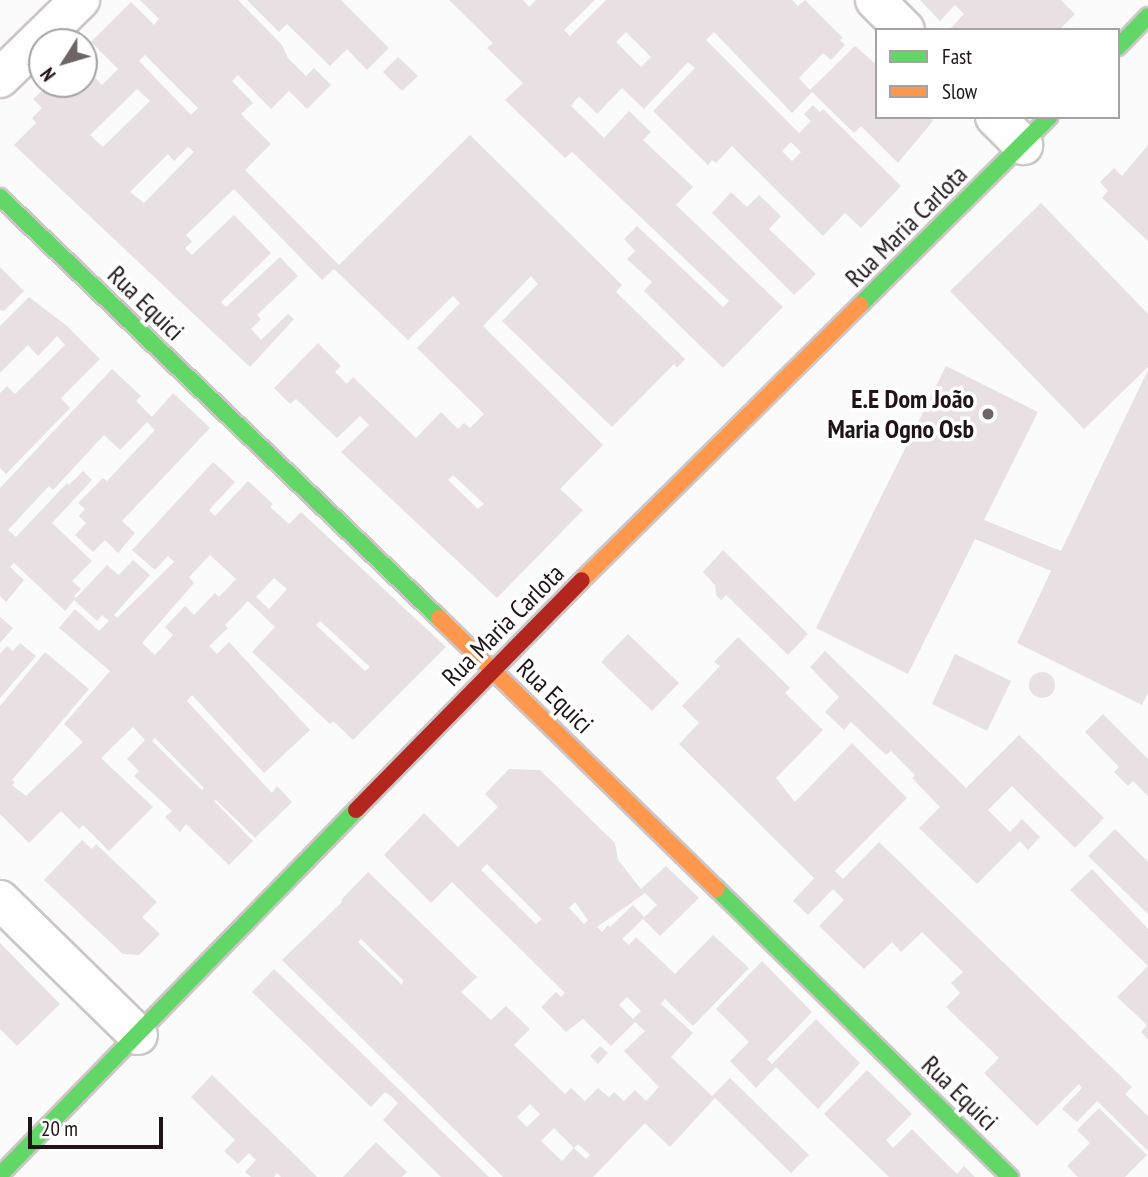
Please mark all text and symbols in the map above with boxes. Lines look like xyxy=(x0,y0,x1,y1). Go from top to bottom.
north arrow xyxy=(28,28,98,98)
legend xyxy=(875,28,1120,119)
text: Fast xyxy=(942,43,972,70)
text: N xyxy=(35,63,61,86)
text: Slow xyxy=(942,78,977,105)
street label: Rua Maria Carlota xyxy=(839,159,973,293)
street label: Rua Equici xyxy=(101,259,191,347)
place label: E.E Dom João Maria Ogno Osb xyxy=(827,383,974,444)
marker: E.E Dom João Maria Ogno Osb xyxy=(980,406,996,422)
street label: Rua Maria Carlota xyxy=(436,558,570,692)
street label: Rua Equici xyxy=(510,652,600,740)
street label: Rua Equici xyxy=(915,1049,1005,1137)
scale bar xyxy=(32,1104,166,1148)
text: 20 m xyxy=(41,1115,78,1142)

